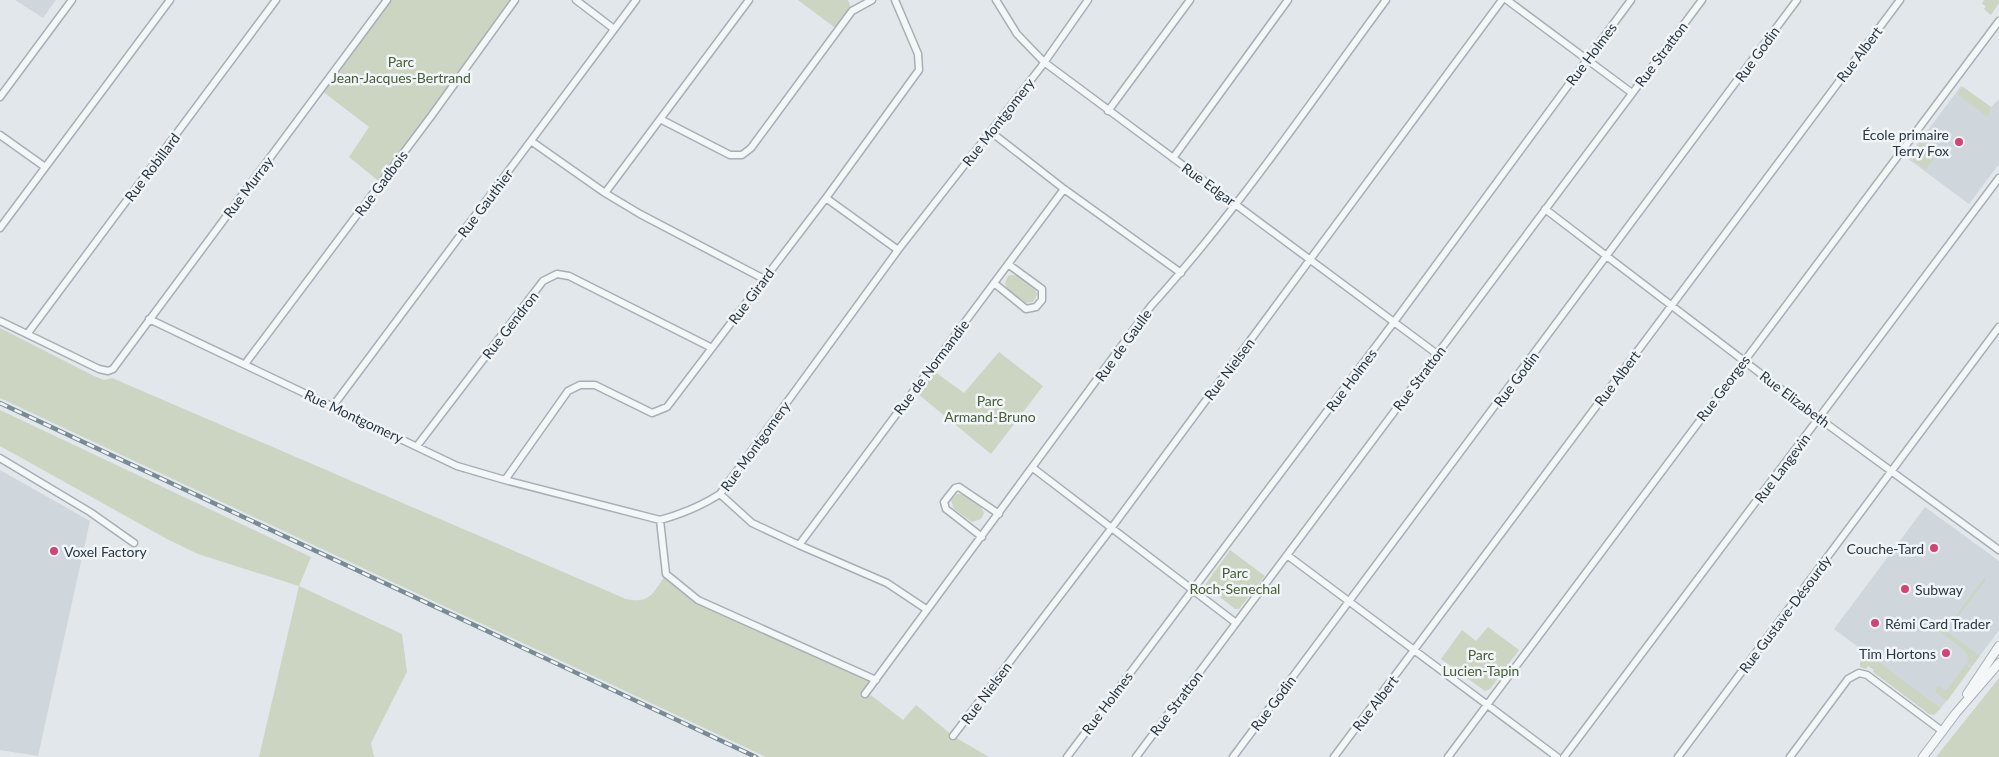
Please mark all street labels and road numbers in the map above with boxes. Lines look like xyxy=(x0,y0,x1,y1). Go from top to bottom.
street label: Rue Stratton xyxy=(1631,18,1691,90)
street label: Rue Holmes xyxy=(1562,19,1620,89)
street label: Rue Godin xyxy=(1731,23,1783,85)
street label: Rue Albert xyxy=(1833,23,1885,85)
street label: Rue Montgomery xyxy=(958,74,1038,169)
street label: Rue Robillard xyxy=(121,130,183,204)
street label: Rue Gadbois xyxy=(351,147,411,219)
street label: Rue Murray xyxy=(220,152,277,221)
street label: Rue Edgar xyxy=(1179,159,1239,209)
street label: Rue Gauthier xyxy=(454,166,516,240)
street label: Rue Girard xyxy=(725,265,777,327)
street label: Rue Gendron xyxy=(478,288,542,362)
street label: Rue de Gaulle xyxy=(1091,306,1155,384)
street label: Rue de Normandie xyxy=(890,316,972,418)
street label: Rue Nielsen xyxy=(1200,335,1258,403)
street label: Rue Stratton xyxy=(1389,342,1449,414)
street label: Rue Holmes xyxy=(1322,345,1380,415)
street label: Rue Albert xyxy=(1591,347,1643,409)
street label: Rue Godin xyxy=(1490,348,1542,410)
street label: Rue Georges xyxy=(1693,352,1753,424)
street label: Rue Elizabeth xyxy=(1757,367,1833,431)
street label: Rue Montgomery xyxy=(302,386,407,447)
street label: Rue Montgomery xyxy=(717,397,794,494)
street label: Rue Langevin xyxy=(1751,430,1813,506)
street label: Rue Gustave-Désourdy xyxy=(1735,551,1835,676)
street label: Rue Nielsen xyxy=(957,659,1015,727)
street label: Rue Stratton xyxy=(1146,667,1206,739)
street label: Rue Holmes xyxy=(1078,668,1136,738)
street label: Rue Godin xyxy=(1247,672,1299,734)
street label: Rue Albert xyxy=(1349,672,1401,734)

